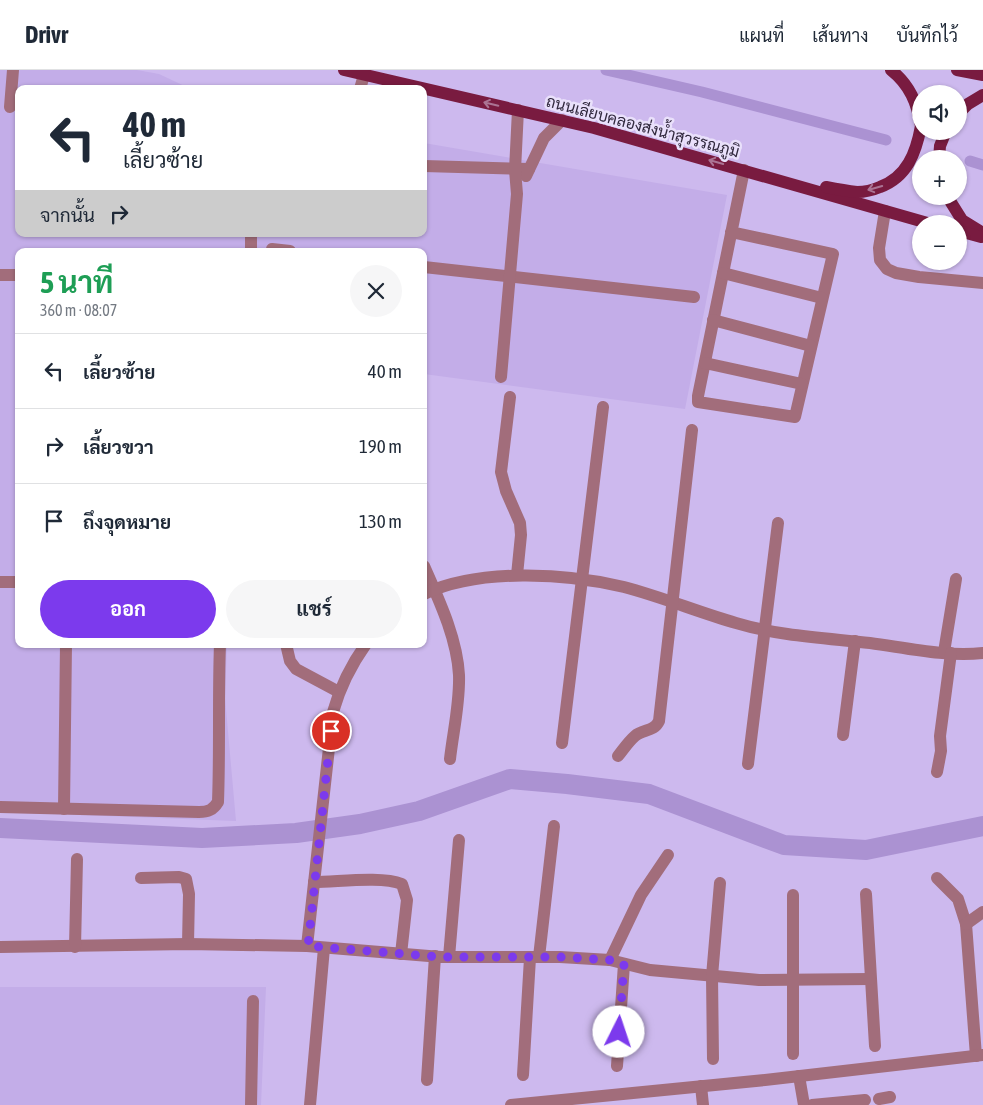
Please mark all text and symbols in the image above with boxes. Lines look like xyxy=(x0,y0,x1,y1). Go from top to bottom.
text: Drivr xyxy=(25,21,68,48)
text: แผนที่ xyxy=(739,25,784,46)
text: เส้นทาง xyxy=(812,25,868,46)
text: บันทึกไว้ xyxy=(896,25,958,46)
map controls xyxy=(912,85,967,270)
button: sound xyxy=(912,85,967,140)
street label: ถนนเลียบคลองส่งน้ำสุวรรณภูมิ xyxy=(544,87,743,163)
one-way arrow xyxy=(484,99,500,108)
text: 40 m xyxy=(123,104,186,144)
icon: left xyxy=(40,105,105,170)
text: เลี้ยวซ้าย xyxy=(123,147,203,173)
button: + xyxy=(912,150,967,205)
one-way arrow xyxy=(709,157,725,167)
one-way arrow xyxy=(868,184,884,194)
icon: right xyxy=(105,200,133,228)
text: จากนั้น xyxy=(40,204,95,226)
button: − xyxy=(912,215,967,270)
text: 5 นาที xyxy=(40,265,113,299)
button: close xyxy=(350,265,402,317)
text: 360 m · 08:07 xyxy=(40,301,117,319)
icon: left xyxy=(40,357,68,385)
text: 40 m xyxy=(368,360,402,382)
text: เลี้ยวซ้าย xyxy=(83,361,155,383)
icon: right xyxy=(40,432,68,460)
text: 190 m xyxy=(359,435,402,457)
text: เลี้ยวขวา xyxy=(83,436,154,458)
icon: arrive xyxy=(40,507,68,535)
text: 130 m xyxy=(359,510,402,532)
text: ถึงจุดหมาย xyxy=(83,511,171,533)
button: ออก xyxy=(40,580,216,638)
button: แชร์ xyxy=(226,580,402,638)
pin xyxy=(310,710,352,752)
icon: arrive xyxy=(317,717,345,745)
position arrow xyxy=(592,1005,644,1057)

